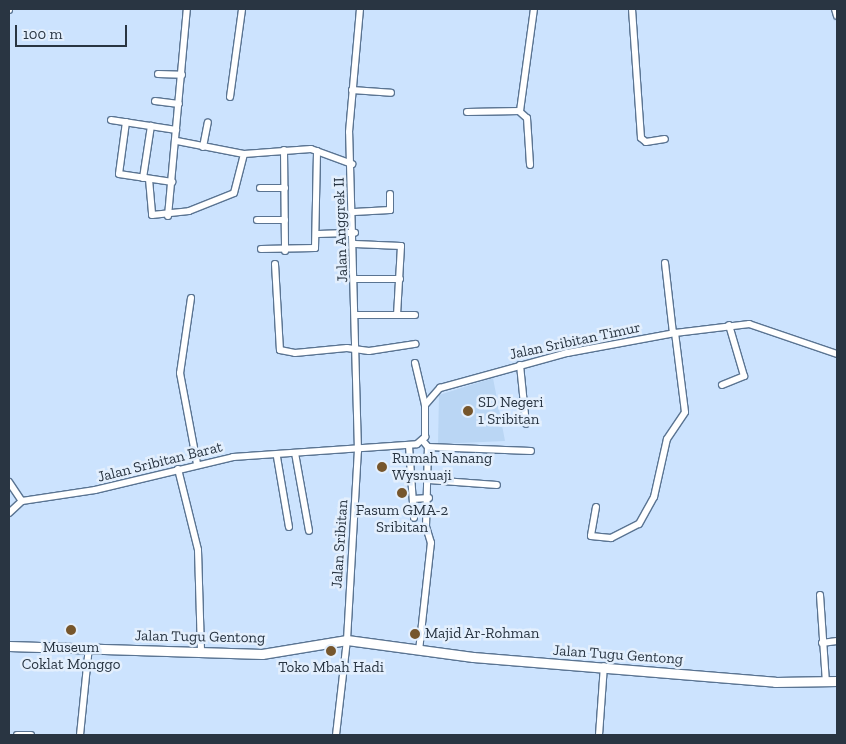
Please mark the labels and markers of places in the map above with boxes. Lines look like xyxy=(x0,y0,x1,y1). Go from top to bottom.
place label: SD Negeri 1 Sribitan xyxy=(478,393,544,428)
marker: SD Negeri 1 Sribitan xyxy=(462,405,474,417)
place label: Rumah Nanang Wysnuaji xyxy=(392,449,492,484)
marker: Rumah Nanang Wysnuaji xyxy=(376,461,388,473)
marker: Fasum GMA-2 Sribitan xyxy=(396,487,408,499)
place label: Fasum GMA-2 Sribitan xyxy=(356,501,448,536)
marker: Museum Coklat Monggo xyxy=(65,624,77,636)
place label: Majid Ar-Rohman xyxy=(425,625,540,643)
marker: Majid Ar-Rohman xyxy=(409,628,421,640)
place label: Museum Coklat Monggo xyxy=(22,638,120,673)
marker: Toko Mbah Hadi xyxy=(325,645,337,657)
place label: Toko Mbah Hadi xyxy=(278,659,384,677)

